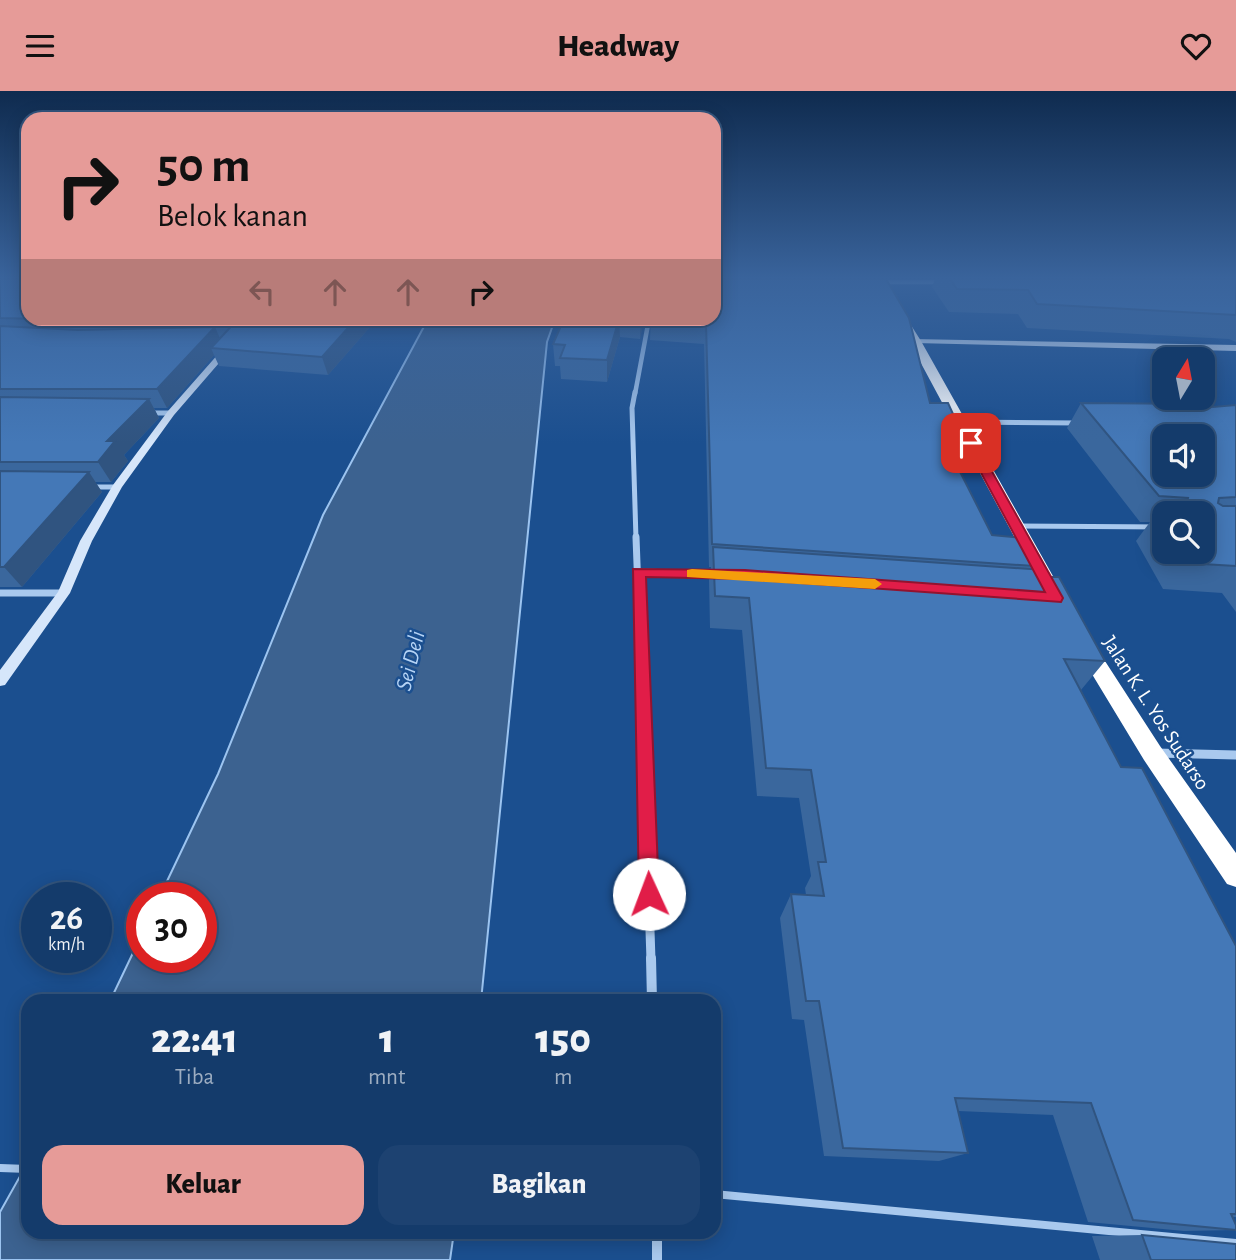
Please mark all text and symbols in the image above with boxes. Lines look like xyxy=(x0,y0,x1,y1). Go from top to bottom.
icon: menu xyxy=(21,27,59,65)
icon: heart xyxy=(1177,27,1215,65)
text: Headway xyxy=(557,30,679,62)
icon: right xyxy=(42,140,133,231)
text: 50 m xyxy=(157,142,251,191)
text: Belok kanan xyxy=(157,200,308,232)
icon: left xyxy=(243,273,281,311)
icon: ahead xyxy=(316,273,354,311)
icon: ahead xyxy=(389,273,427,311)
icon: right xyxy=(462,273,500,311)
north arrow xyxy=(1152,347,1214,409)
map controls xyxy=(1152,347,1215,564)
pin xyxy=(941,413,1001,473)
icon: arrive xyxy=(952,424,990,462)
button: sound xyxy=(1152,424,1215,487)
button: search xyxy=(1152,501,1215,564)
water label: Sei Deli xyxy=(393,629,429,693)
street label: Jalan K. L. Yos Sudarso xyxy=(1099,632,1213,794)
position arrow xyxy=(612,857,686,931)
speed limit sign: 30 xyxy=(126,882,217,973)
text: 26 xyxy=(50,901,83,936)
text: km/h xyxy=(48,936,85,954)
text: 22:41 xyxy=(151,1018,238,1060)
text: 1 xyxy=(379,1018,394,1060)
text: 150 xyxy=(535,1018,591,1060)
text: Tiba xyxy=(175,1066,214,1089)
text: mnt xyxy=(368,1066,405,1089)
text: m xyxy=(554,1066,572,1089)
button: Keluar xyxy=(42,1145,364,1225)
button: Bagikan xyxy=(378,1145,700,1225)

